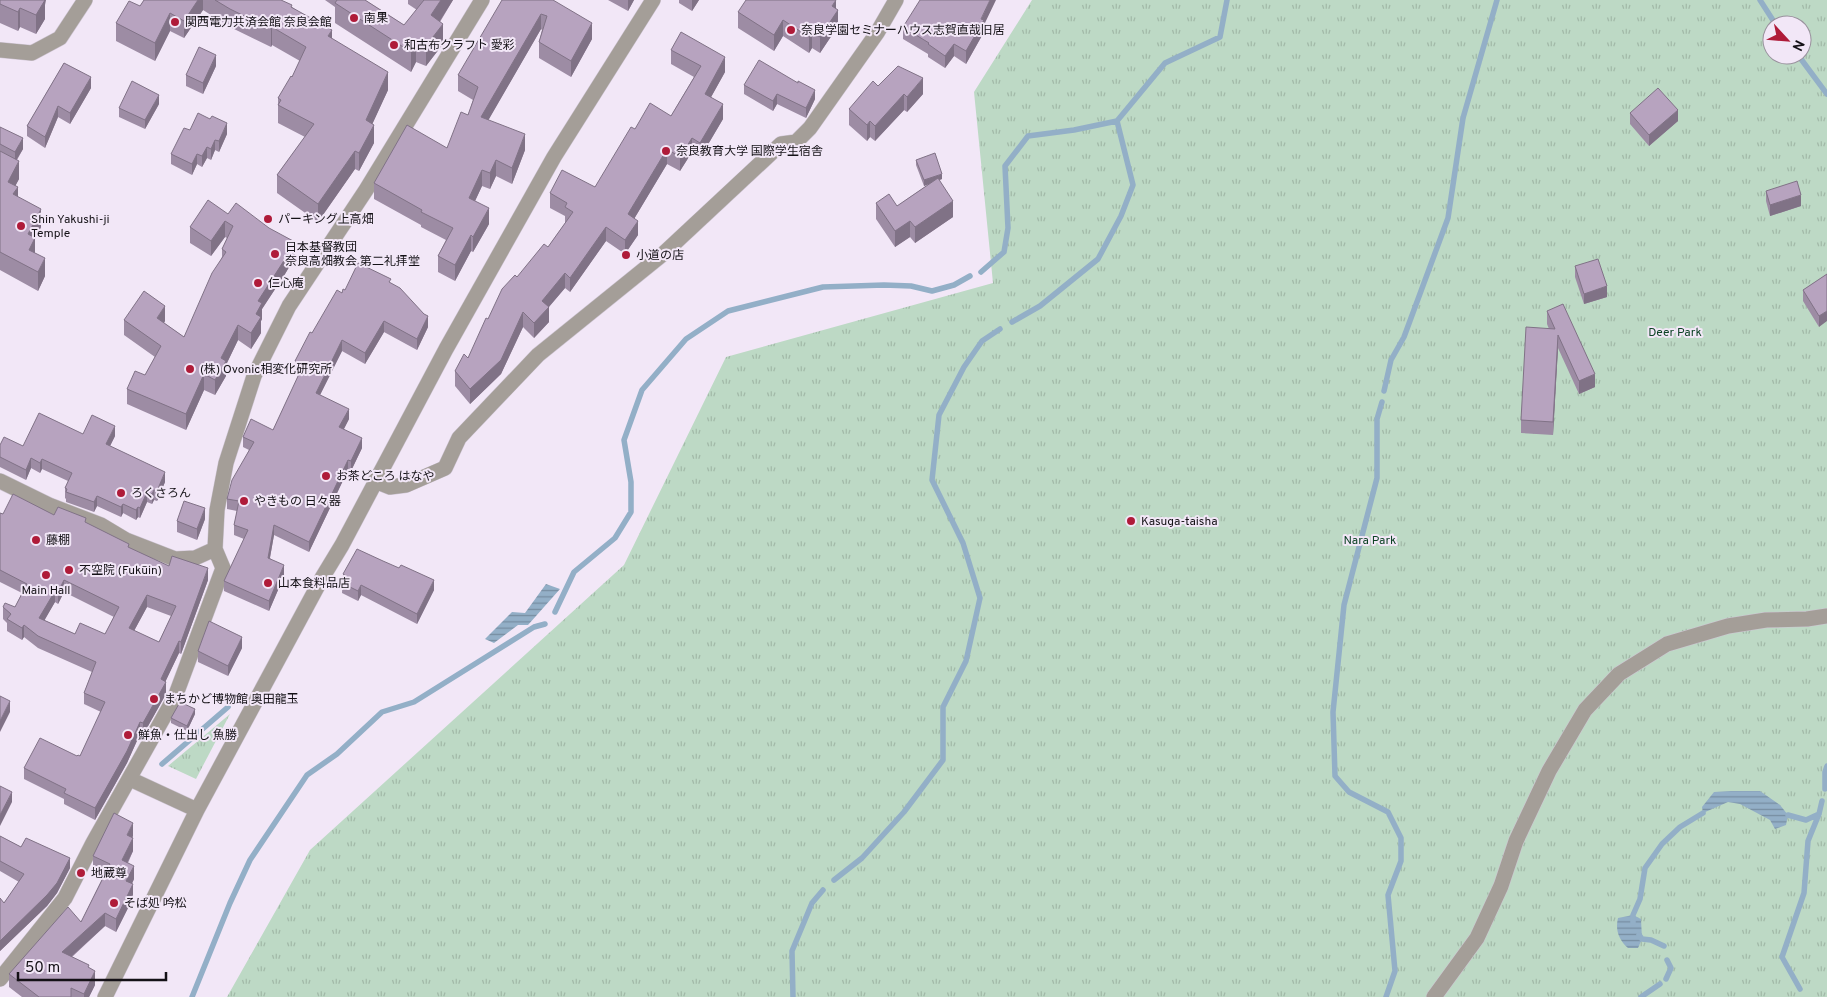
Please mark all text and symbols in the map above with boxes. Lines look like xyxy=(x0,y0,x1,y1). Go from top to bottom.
place label: 南果 xyxy=(364,11,388,27)
marker: 南果 xyxy=(348,12,360,24)
place label: 関西電力共済会館 奈良会館 xyxy=(185,15,332,31)
north arrow xyxy=(1762,15,1812,65)
marker: 関西電力共済会館 奈良会館 xyxy=(169,16,181,28)
place label: 奈良学園セミナーハウス志賀直哉旧居 xyxy=(801,23,1005,39)
marker: 奈良学園セミナーハウス志賀直哉旧居 xyxy=(785,24,797,36)
text: N xyxy=(1787,37,1807,53)
place label: 和古布クラフト 愛彩 xyxy=(404,38,515,54)
marker: 和古布クラフト 愛彩 xyxy=(388,39,400,51)
place label: 奈良教育大学 国際学生宿舎 xyxy=(676,144,823,160)
marker: 奈良教育大学 国際学生宿舎 xyxy=(660,145,672,157)
place label: Shin Yakushi-ji Temple xyxy=(31,212,110,242)
place label: パーキング上高畑 xyxy=(278,212,374,228)
marker: パーキング上高畑 xyxy=(262,213,274,225)
marker: Shin Yakushi-ji Temple xyxy=(15,220,27,232)
place label: 日本基督教団 奈良高畑教会 第二礼拝堂 xyxy=(285,240,420,270)
marker: 日本基督教団 奈良高畑教会 第二礼拝堂 xyxy=(269,248,281,260)
place label: 小道の店 xyxy=(636,248,684,264)
marker: 小道の店 xyxy=(620,249,632,261)
place label: 仁心庵 xyxy=(268,276,304,292)
marker: 仁心庵 xyxy=(252,277,264,289)
park label: Deer Park xyxy=(1648,325,1702,341)
place label: (株) Ovonic相変化研究所 xyxy=(200,362,332,378)
marker: (株) Ovonic相変化研究所 xyxy=(184,363,196,375)
place label: お茶どころ はなや xyxy=(336,469,434,485)
marker: お茶どころ はなや xyxy=(320,470,332,482)
place label: ろくさろん xyxy=(131,486,191,502)
marker: ろくさろん xyxy=(115,487,127,499)
place label: やきもの 日々器 xyxy=(254,494,341,510)
marker: やきもの 日々器 xyxy=(238,495,250,507)
place label: Kasuga-taisha xyxy=(1141,514,1218,530)
marker: Kasuga-taisha xyxy=(1125,515,1137,527)
place label: 藤棚 xyxy=(46,533,70,549)
park label: Nara Park xyxy=(1344,533,1396,549)
marker: 藤棚 xyxy=(30,534,42,546)
place label: 不空院 (Fukūin) xyxy=(79,563,162,579)
marker: 不空院 (Fukūin) xyxy=(63,564,75,576)
marker: Main Hall xyxy=(40,569,52,581)
place label: 山本食料品店 xyxy=(278,576,350,592)
marker: 山本食料品店 xyxy=(262,577,274,589)
place label: Main Hall xyxy=(22,583,70,599)
place label: まちかど博物館 奥田龍玉 xyxy=(164,692,299,708)
marker: まちかど博物館 奥田龍玉 xyxy=(148,693,160,705)
place label: 鮮魚・仕出し 魚勝 xyxy=(138,728,237,744)
marker: 鮮魚・仕出し 魚勝 xyxy=(122,729,134,741)
place label: 地蔵尊 xyxy=(91,866,127,882)
marker: 地蔵尊 xyxy=(75,867,87,879)
place label: そば処 吟松 xyxy=(124,896,187,912)
marker: そば処 吟松 xyxy=(108,897,120,909)
scale bar xyxy=(18,950,165,982)
text: 50 m xyxy=(25,959,60,978)

